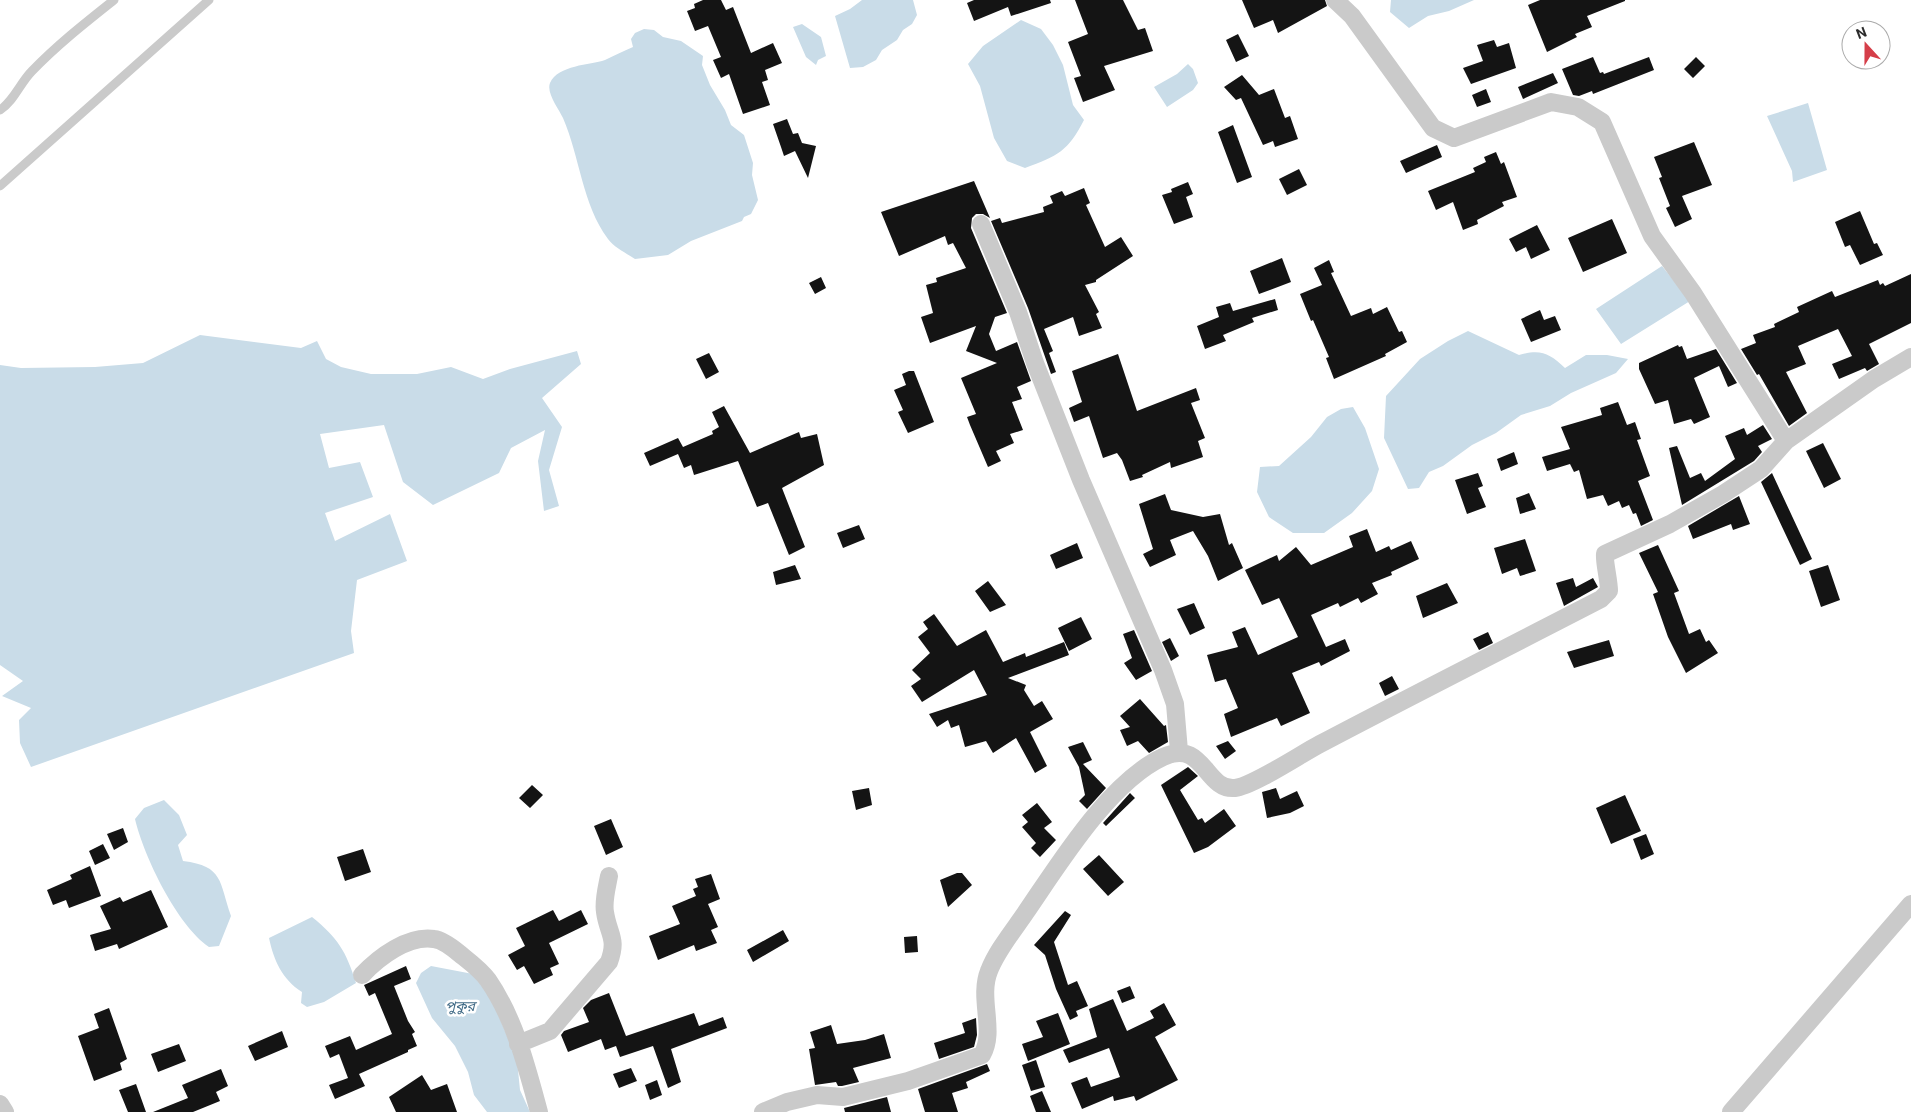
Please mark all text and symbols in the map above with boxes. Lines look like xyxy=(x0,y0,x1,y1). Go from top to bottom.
north arrow xyxy=(1841,20,1891,70)
text: N xyxy=(1854,24,1869,42)
water label: পুকুর xyxy=(445,998,477,1015)

